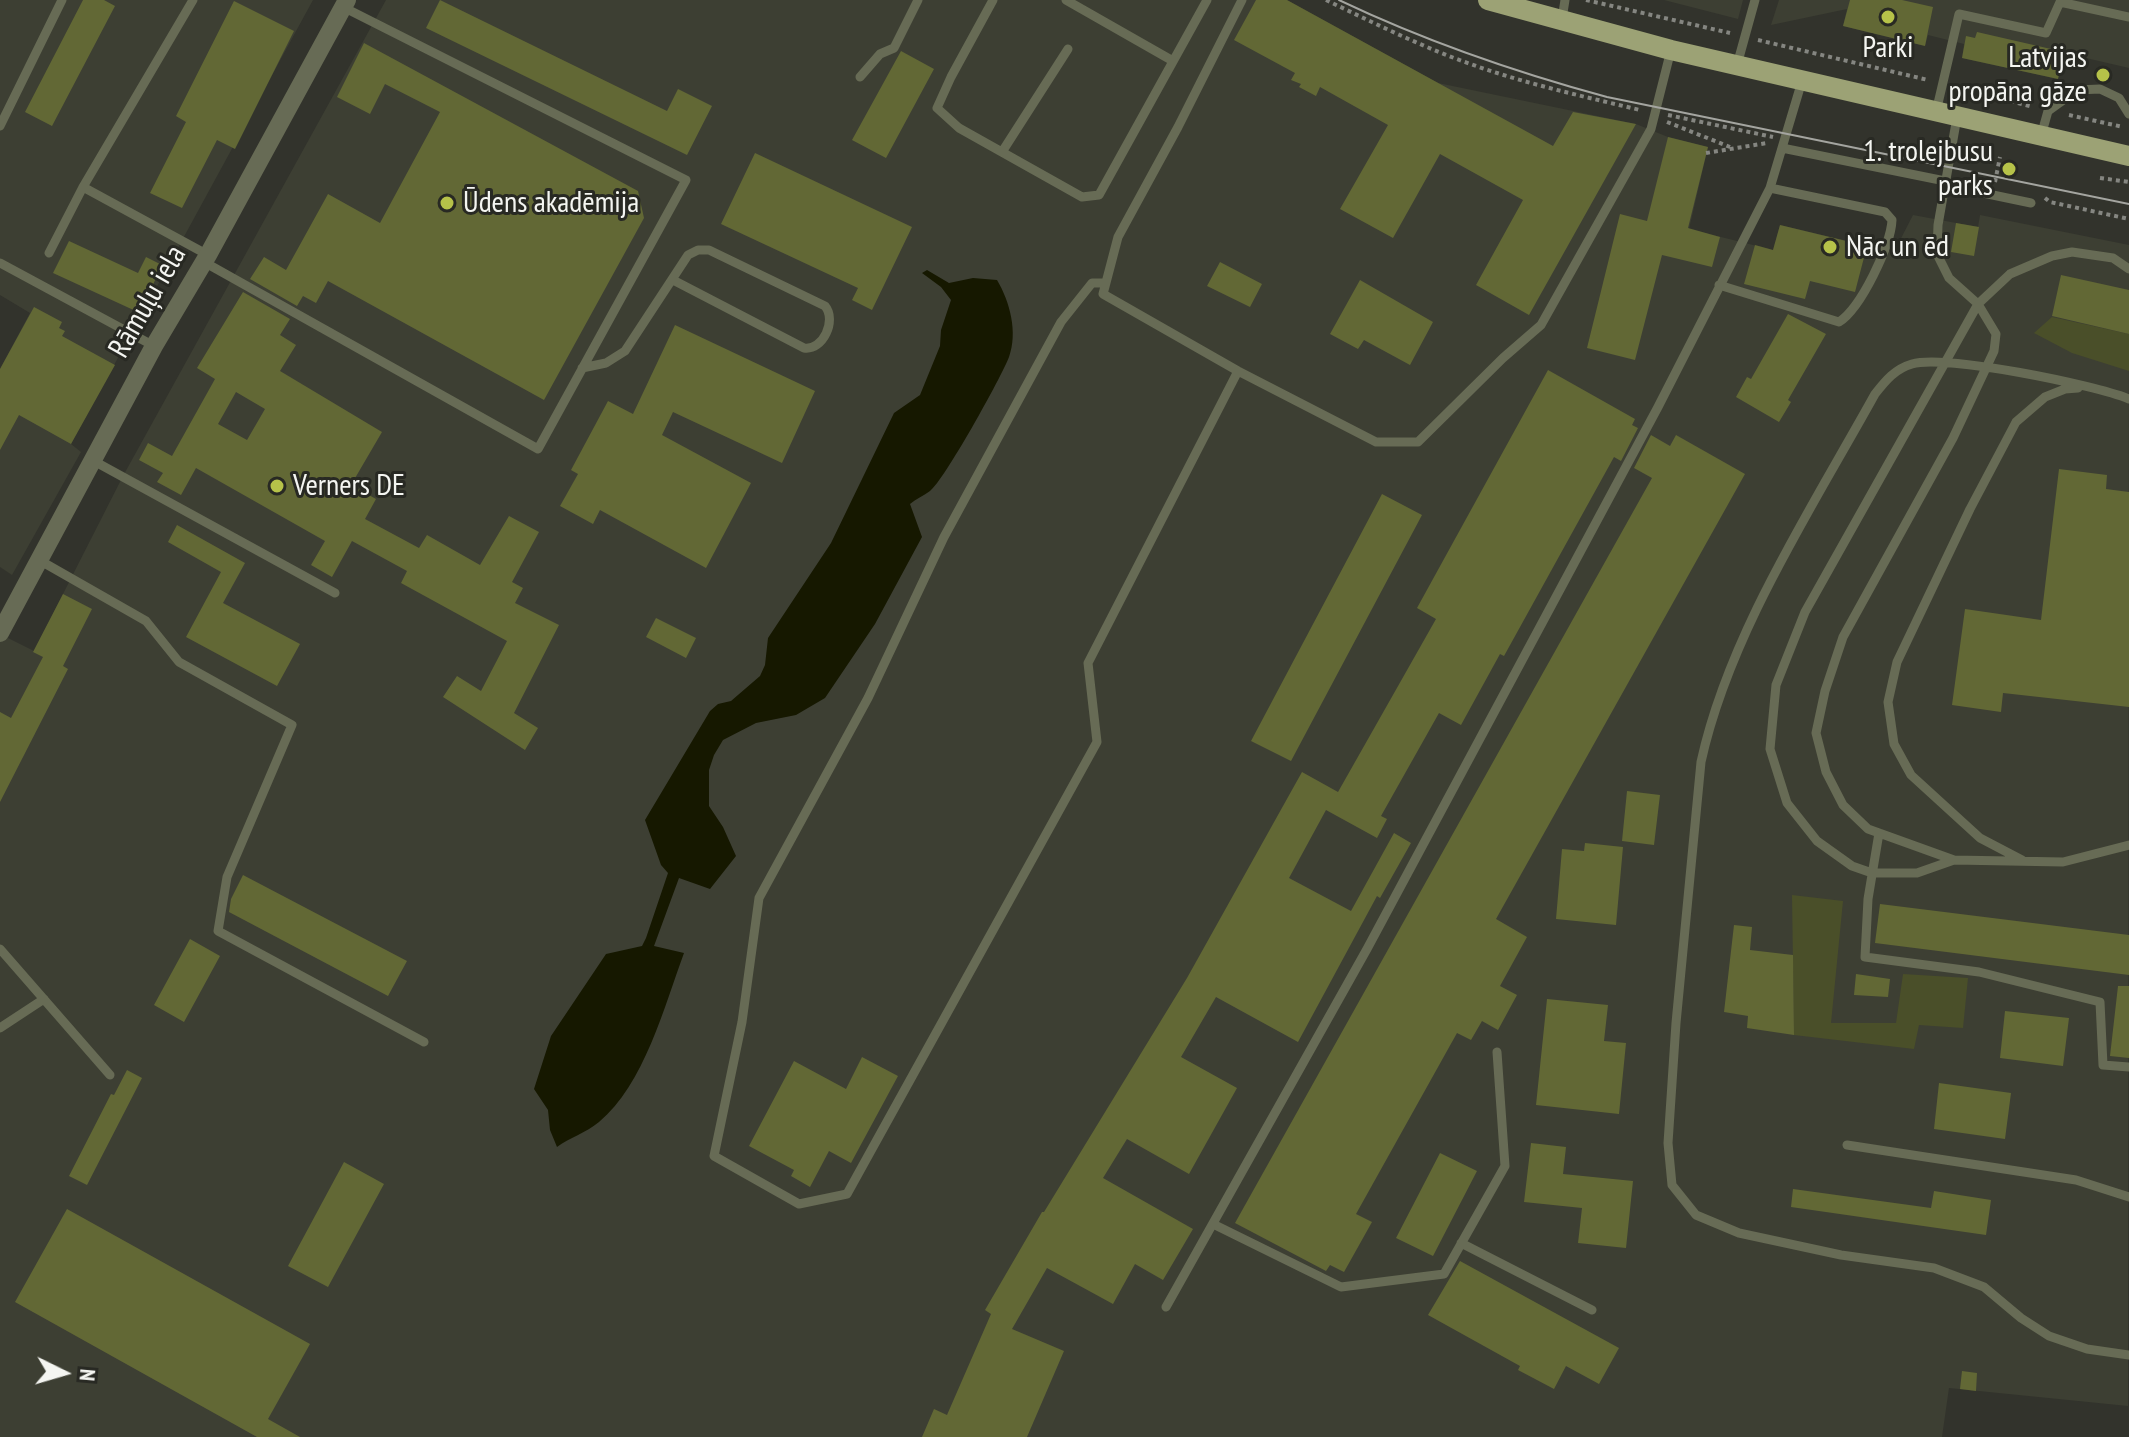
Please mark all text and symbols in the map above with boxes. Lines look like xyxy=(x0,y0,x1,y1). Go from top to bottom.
marker: Parki xyxy=(1879,8,1897,26)
place label: Parki xyxy=(1862,30,1914,66)
place label: Latvijas propāna gāze xyxy=(1948,40,2087,110)
marker: Latvijas propāna gāze xyxy=(2094,66,2112,84)
place label: 1. trolejbusu parks xyxy=(1863,134,1993,204)
marker: 1. trolejbusu parks xyxy=(2000,160,2018,178)
place label: Ūdens akadēmija xyxy=(463,185,639,221)
marker: Ūdens akadēmija xyxy=(438,194,456,212)
place label: Nāc un ēd xyxy=(1846,229,1949,265)
marker: Nāc un ēd xyxy=(1821,238,1839,256)
street label: Rāmuļu iela xyxy=(102,240,194,364)
place label: Verners DE xyxy=(293,468,405,504)
marker: Verners DE xyxy=(268,477,286,495)
north arrow xyxy=(24,1333,104,1413)
text: N xyxy=(73,1368,102,1382)

